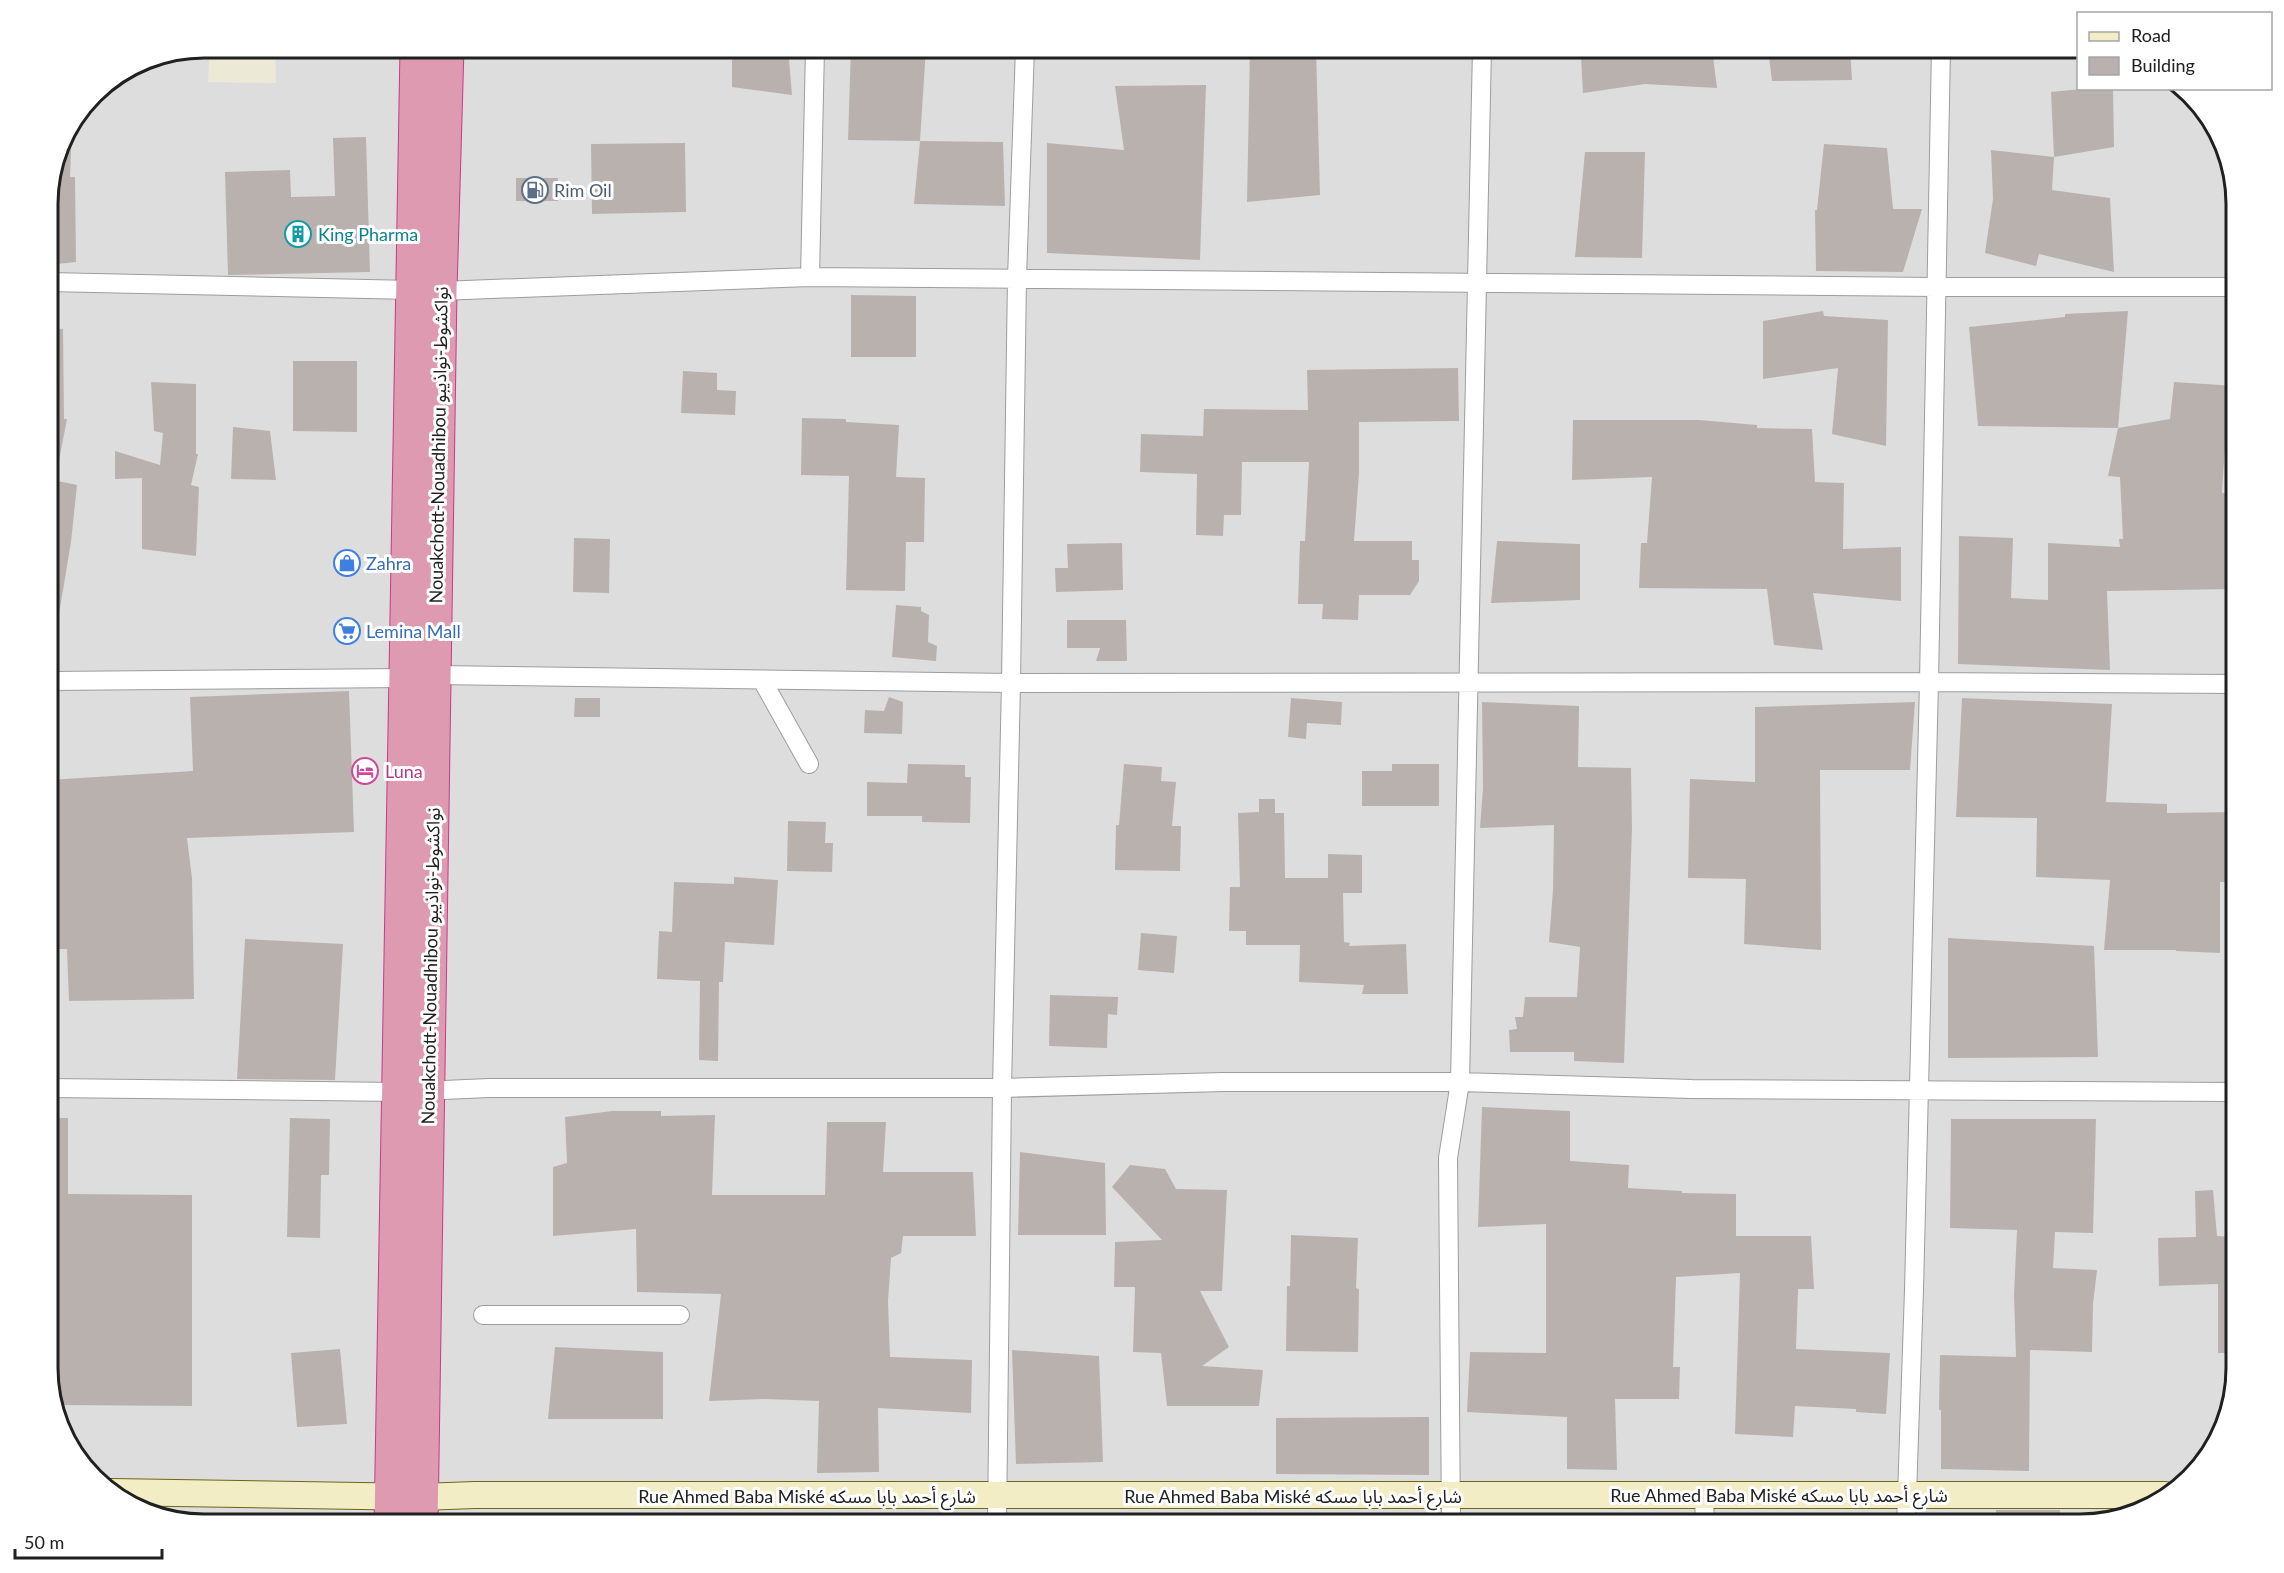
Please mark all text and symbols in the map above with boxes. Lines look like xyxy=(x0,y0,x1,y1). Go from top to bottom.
legend xyxy=(2077,12,2272,90)
text: Road xyxy=(2131,24,2171,46)
text: Building xyxy=(2131,54,2195,76)
fuel station icon: Rim Oil xyxy=(520,175,550,205)
place label: Rim Oil xyxy=(554,179,612,201)
building icon: King Pharma xyxy=(283,219,313,249)
place label: King Pharma xyxy=(318,223,418,245)
street label: Nouakchott-Nouadhibou نواكشوط-نواذيبو xyxy=(424,286,453,604)
shop icon: Zahra xyxy=(332,548,362,578)
place label: Zahra xyxy=(366,552,411,574)
supermarket icon: Lemina Mall xyxy=(332,616,362,646)
place label: Lemina Mall xyxy=(366,620,461,642)
hotel icon: Luna xyxy=(350,756,380,786)
place label: Luna xyxy=(385,760,423,782)
street label: Nouakchott-Nouadhibou نواكشوط-نواذيبو xyxy=(416,807,445,1125)
street label: Rue Ahmed Baba Miské شارع أحمد بابا مسكه xyxy=(1610,1484,1948,1510)
street label: Rue Ahmed Baba Miské شارع أحمد بابا مسكه xyxy=(638,1485,976,1511)
street label: Rue Ahmed Baba Miské شارع أحمد بابا مسكه xyxy=(1124,1485,1462,1511)
scale bar xyxy=(15,1522,162,1560)
text: 50 m xyxy=(24,1531,64,1553)

